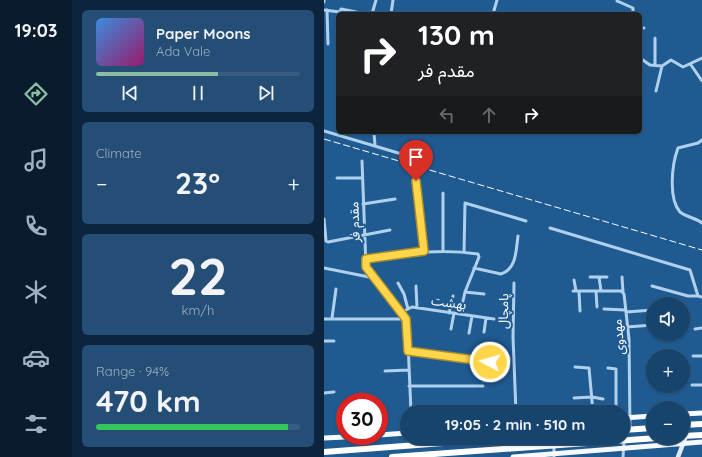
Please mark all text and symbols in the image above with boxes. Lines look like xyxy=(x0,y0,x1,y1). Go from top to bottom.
text: 130 m xyxy=(418,17,495,52)
text: 19:03 xyxy=(15,19,57,42)
text: Paper Moons xyxy=(156,24,251,43)
icon: right xyxy=(352,28,404,80)
text: Ada Vale xyxy=(156,43,210,59)
text: مقدم فر xyxy=(418,59,475,82)
icon: directions xyxy=(22,80,50,108)
icon: previous xyxy=(119,82,141,104)
icon: pause xyxy=(187,82,209,104)
icon: next xyxy=(255,82,277,104)
icon: left xyxy=(436,104,458,126)
icon: ahead xyxy=(478,104,500,126)
icon: right xyxy=(520,104,542,126)
pin xyxy=(399,140,433,181)
text: Climate xyxy=(96,145,142,161)
icon: music xyxy=(22,146,50,174)
icon: arrive xyxy=(405,146,427,168)
text: 23° xyxy=(175,164,220,202)
text: − xyxy=(96,170,107,198)
text: + xyxy=(288,170,300,198)
street label: مقدم فر xyxy=(345,201,365,244)
icon: phone xyxy=(22,212,50,240)
text: 22 xyxy=(168,243,228,308)
icon: climate xyxy=(22,278,50,306)
street label: بهشت xyxy=(430,292,468,313)
street label: پامچال xyxy=(495,293,513,329)
map controls xyxy=(646,297,690,445)
button: sound xyxy=(646,297,690,341)
text: km/h xyxy=(182,302,214,318)
street label: مهدوی xyxy=(608,318,629,356)
position arrow xyxy=(469,341,511,383)
icon: car xyxy=(22,344,50,372)
button: + xyxy=(646,349,690,393)
text: Range · 94% xyxy=(96,363,169,379)
text: 470 km xyxy=(96,382,201,420)
speed limit sign: 30 xyxy=(336,393,388,445)
button: − xyxy=(646,401,690,445)
icon: filters xyxy=(22,410,50,438)
text: 19:05 · 2 min · 510 m xyxy=(445,415,585,434)

